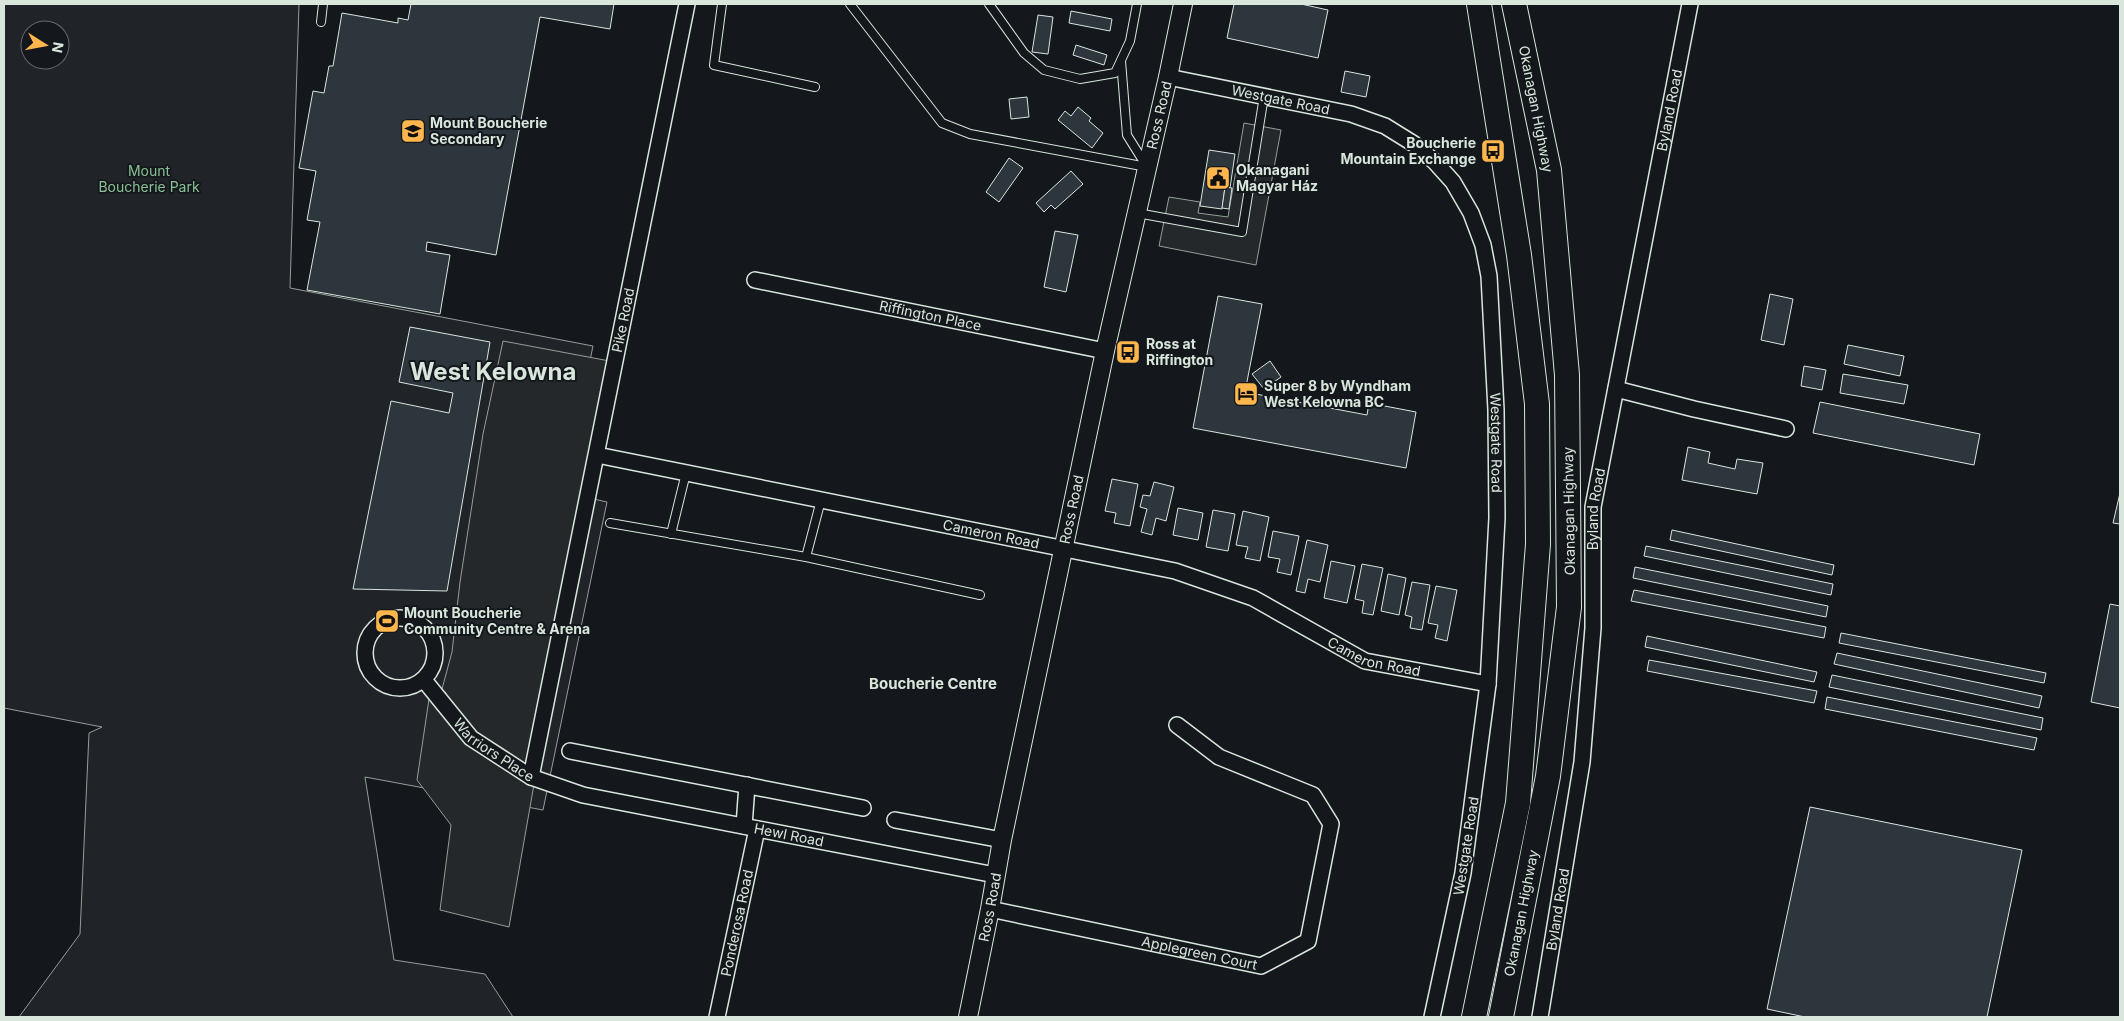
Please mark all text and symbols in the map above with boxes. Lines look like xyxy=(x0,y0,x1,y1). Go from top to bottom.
north arrow xyxy=(20,20,70,70)
text: N xyxy=(49,41,68,54)
street label: Okanagan Highway xyxy=(1516,44,1557,174)
street label: Byland Road xyxy=(1653,68,1685,152)
street label: Ross Road xyxy=(1143,79,1175,151)
street label: Westgate Road xyxy=(1230,81,1331,118)
place label: Mount Boucherie Secondary xyxy=(430,114,547,147)
school or university icon: Mount Boucherie Secondary xyxy=(400,118,426,144)
place label: Boucherie Mountain Exchange xyxy=(1340,134,1476,167)
bus stop icon: Boucherie Mountain Exchange xyxy=(1480,138,1506,164)
place label: Okanagani Magyar Ház xyxy=(1236,161,1318,194)
park label: Mount Boucherie Park xyxy=(98,162,200,195)
public building icon: Okanagani Magyar Ház xyxy=(1205,165,1231,191)
street label: Pike Road xyxy=(608,286,638,354)
street label: Riffington Place xyxy=(878,296,983,334)
place label: Ross at Riffington xyxy=(1146,335,1213,368)
bus stop icon: Ross at Riffington xyxy=(1115,339,1141,365)
district label: West Kelowna xyxy=(410,357,576,386)
place label: Super 8 by Wyndham West Kelowna BC xyxy=(1264,377,1411,410)
hotel icon: Super 8 by Wyndham West Kelowna BC xyxy=(1233,381,1259,407)
street label: Westgate Road xyxy=(1487,392,1506,493)
street label: Okanagan Highway xyxy=(1559,446,1578,575)
street label: Byland Road xyxy=(1584,466,1608,550)
street label: Ross Road xyxy=(1056,474,1087,545)
street label: Cameron Road xyxy=(942,516,1041,552)
place label: Mount Boucherie Community Centre & Arena xyxy=(404,604,590,637)
sports icon: Mount Boucherie Community Centre & Arena xyxy=(374,608,400,634)
street label: Cameron Road xyxy=(1325,633,1422,679)
district label: Boucherie Centre xyxy=(869,674,997,693)
street label: Warriors Place xyxy=(450,714,538,785)
street label: Westgate Road xyxy=(1449,795,1482,897)
street label: Hewl Road xyxy=(753,819,825,850)
street label: Okanagan Highway xyxy=(1500,848,1541,978)
street label: Byland Road xyxy=(1542,867,1572,952)
street label: Ponderosa Road xyxy=(717,868,756,978)
street label: Ross Road xyxy=(975,871,1004,943)
street label: Applegreen Court xyxy=(1140,932,1259,973)

